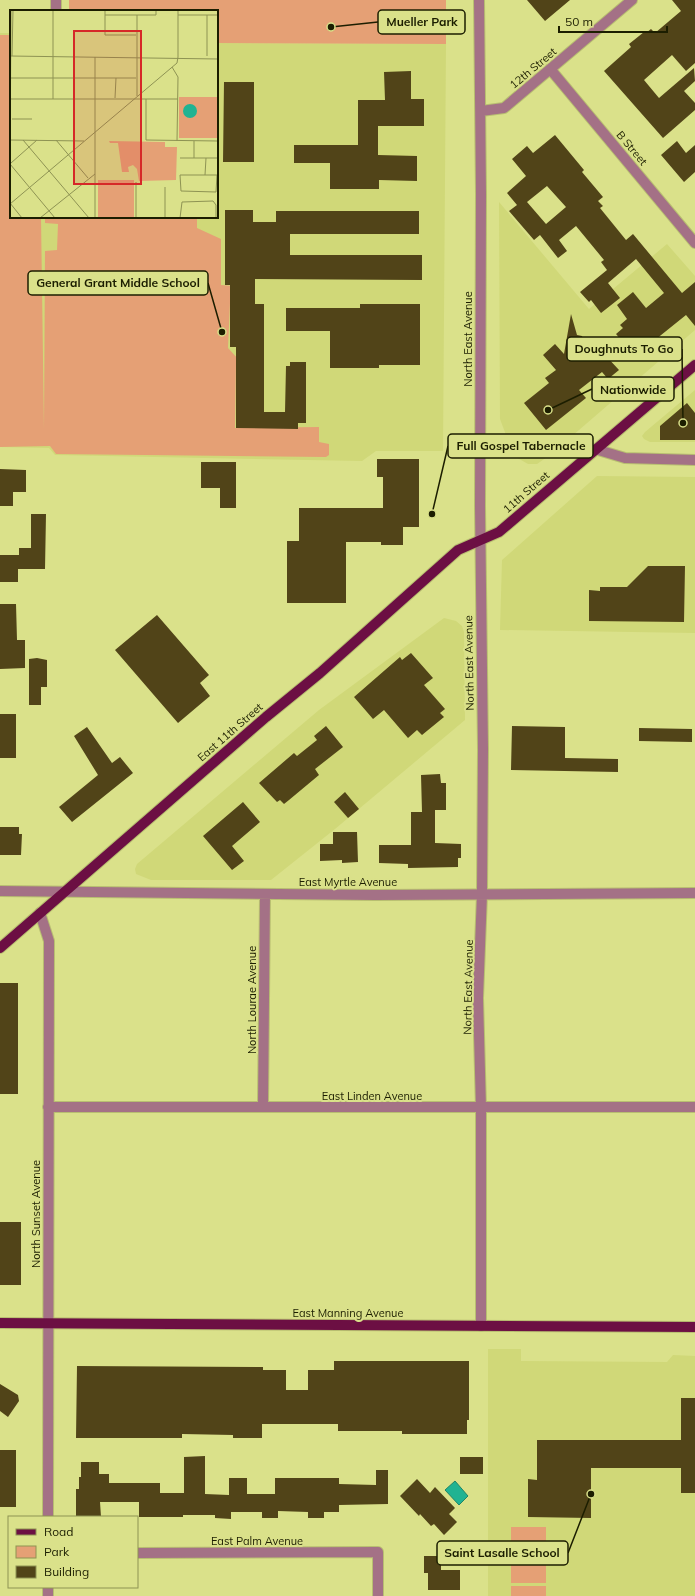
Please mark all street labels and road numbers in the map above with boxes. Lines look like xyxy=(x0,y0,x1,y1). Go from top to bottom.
street label: 12th Street xyxy=(507,44,559,92)
street label: B Street xyxy=(614,128,651,168)
street label: North East Avenue xyxy=(461,291,475,387)
street label: 11th Street xyxy=(500,468,552,516)
street label: North East Avenue xyxy=(461,615,477,711)
street label: East 11th Street xyxy=(194,700,266,764)
street label: East Myrtle Avenue xyxy=(299,875,397,889)
street label: North East Avenue xyxy=(460,939,476,1035)
street label: North Lourae Avenue xyxy=(245,946,259,1054)
street label: East Linden Avenue xyxy=(322,1089,422,1103)
street label: North Sunset Avenue xyxy=(29,1160,43,1268)
street label: East Manning Avenue xyxy=(293,1306,403,1320)
street label: East Palm Avenue xyxy=(211,1534,303,1548)

